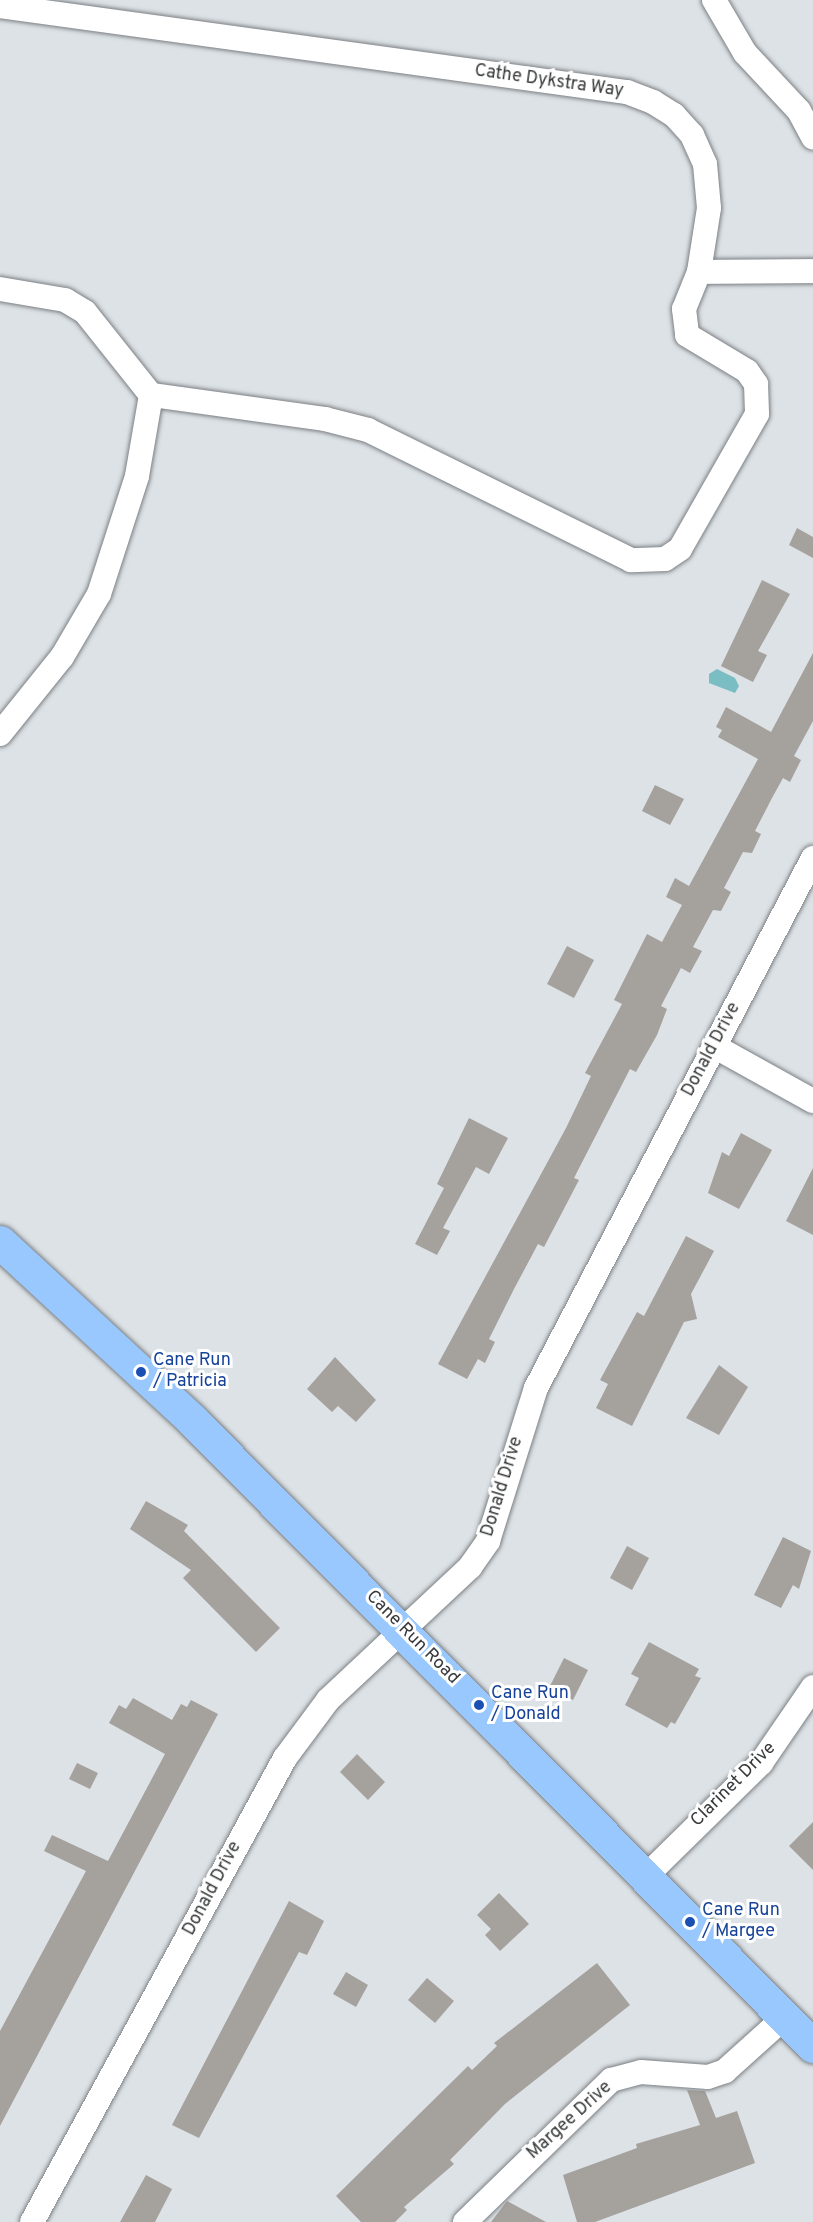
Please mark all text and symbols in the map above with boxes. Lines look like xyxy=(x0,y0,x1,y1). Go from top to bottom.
street label: Cathe Dykstra Way xyxy=(473,61,625,103)
street label: Donald Drive xyxy=(678,999,746,1101)
place label: Cane Run / Patricia xyxy=(153,1351,231,1394)
marker: Cane Run / Patricia xyxy=(134,1365,148,1379)
street label: Donald Drive xyxy=(478,1434,528,1540)
street label: Cane Run Road xyxy=(361,1587,463,1689)
place label: Cane Run / Donald xyxy=(491,1684,569,1726)
marker: Cane Run / Donald xyxy=(472,1698,486,1712)
street label: Clarinet Drive xyxy=(687,1738,781,1832)
street label: Donald Drive xyxy=(179,1838,247,1940)
place label: Cane Run / Margee xyxy=(702,1901,780,1944)
marker: Cane Run / Margee xyxy=(683,1915,697,1929)
street label: Margee Drive xyxy=(523,2077,617,2165)

